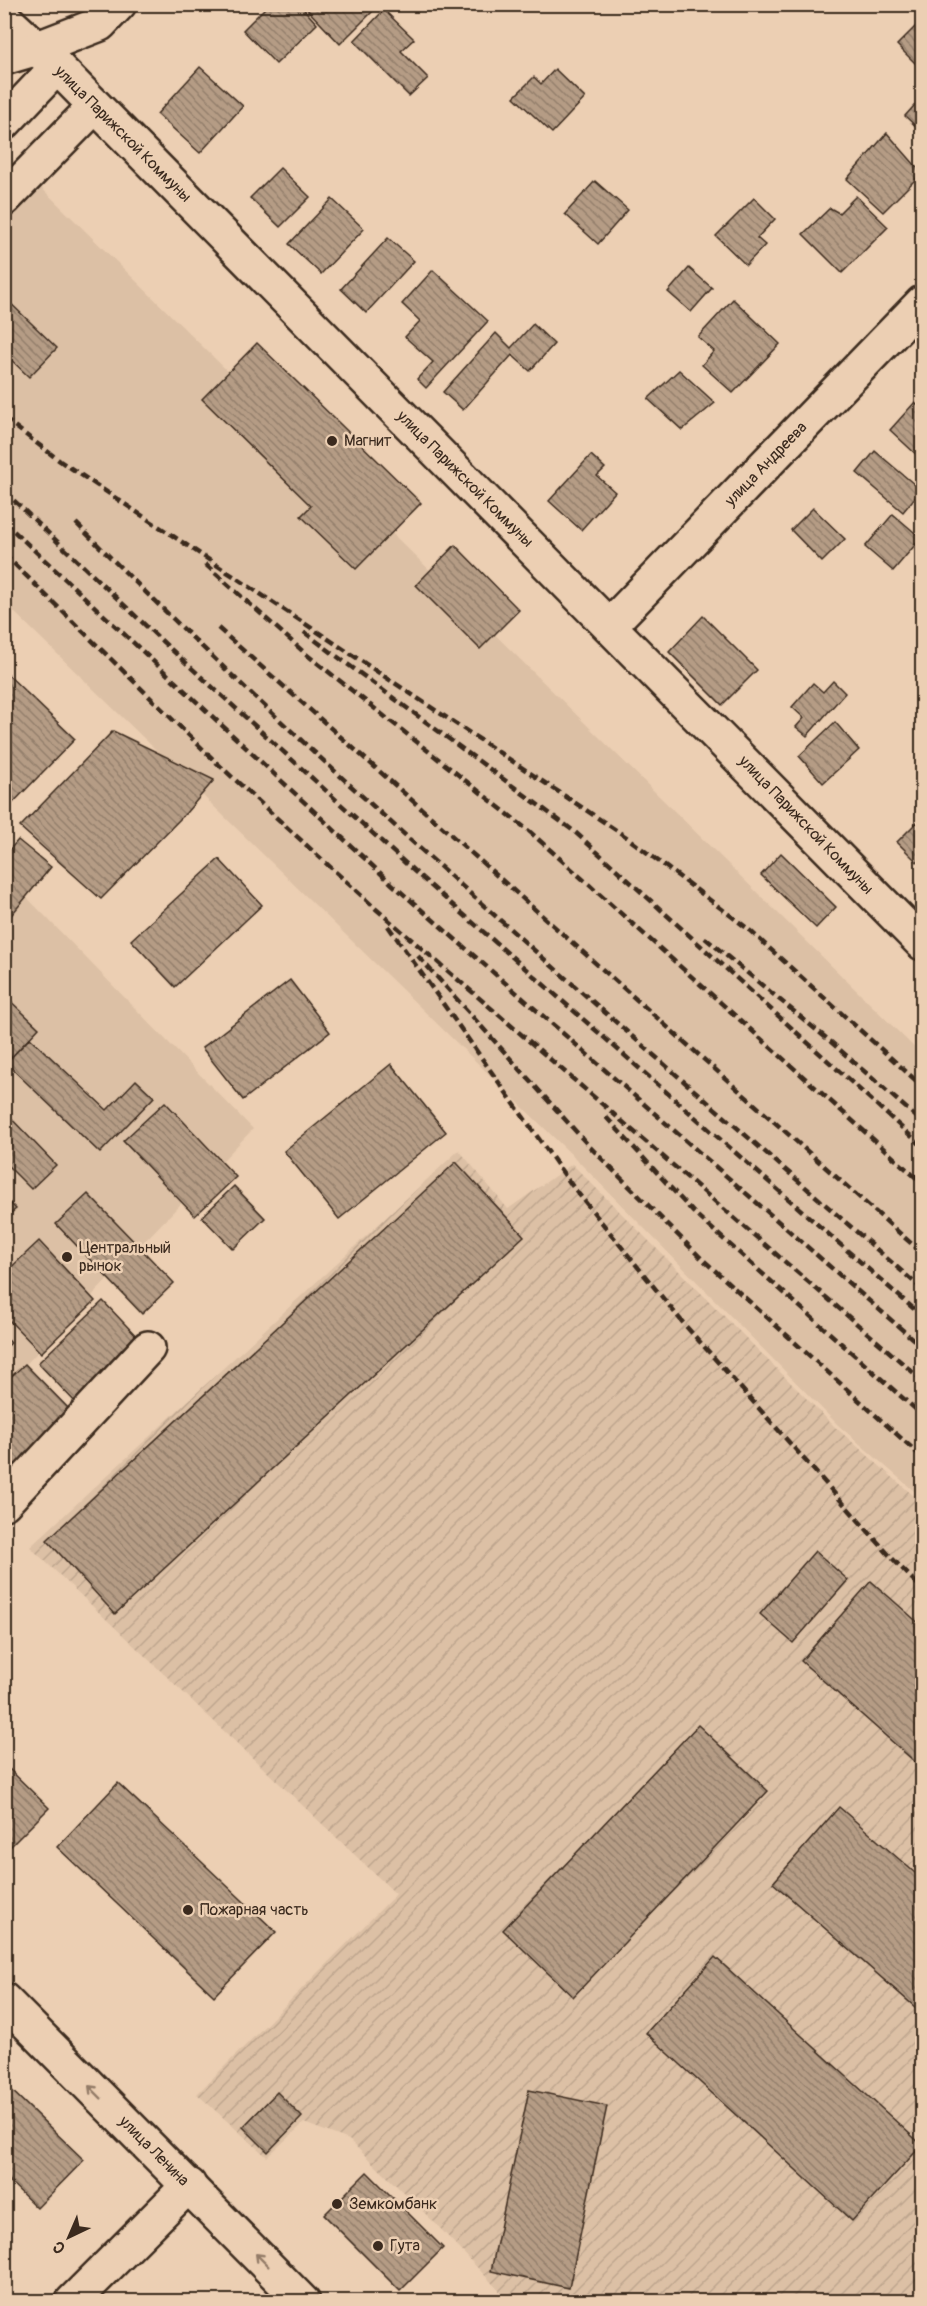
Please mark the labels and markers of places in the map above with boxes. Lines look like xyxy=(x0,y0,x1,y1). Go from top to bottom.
place label: Магнит xyxy=(344,431,392,451)
marker: Магнит xyxy=(325,434,339,448)
place label: Центральный рынок xyxy=(79,1238,171,1276)
marker: Центральный рынок xyxy=(60,1250,74,1264)
place label: Пожарная часть xyxy=(200,1900,309,1920)
marker: Пожарная часть xyxy=(181,1903,195,1917)
place label: Земкомбанк xyxy=(349,2194,437,2214)
marker: Земкомбанк xyxy=(330,2197,344,2211)
place label: Гута xyxy=(390,2236,420,2256)
marker: Гута xyxy=(371,2239,385,2253)

